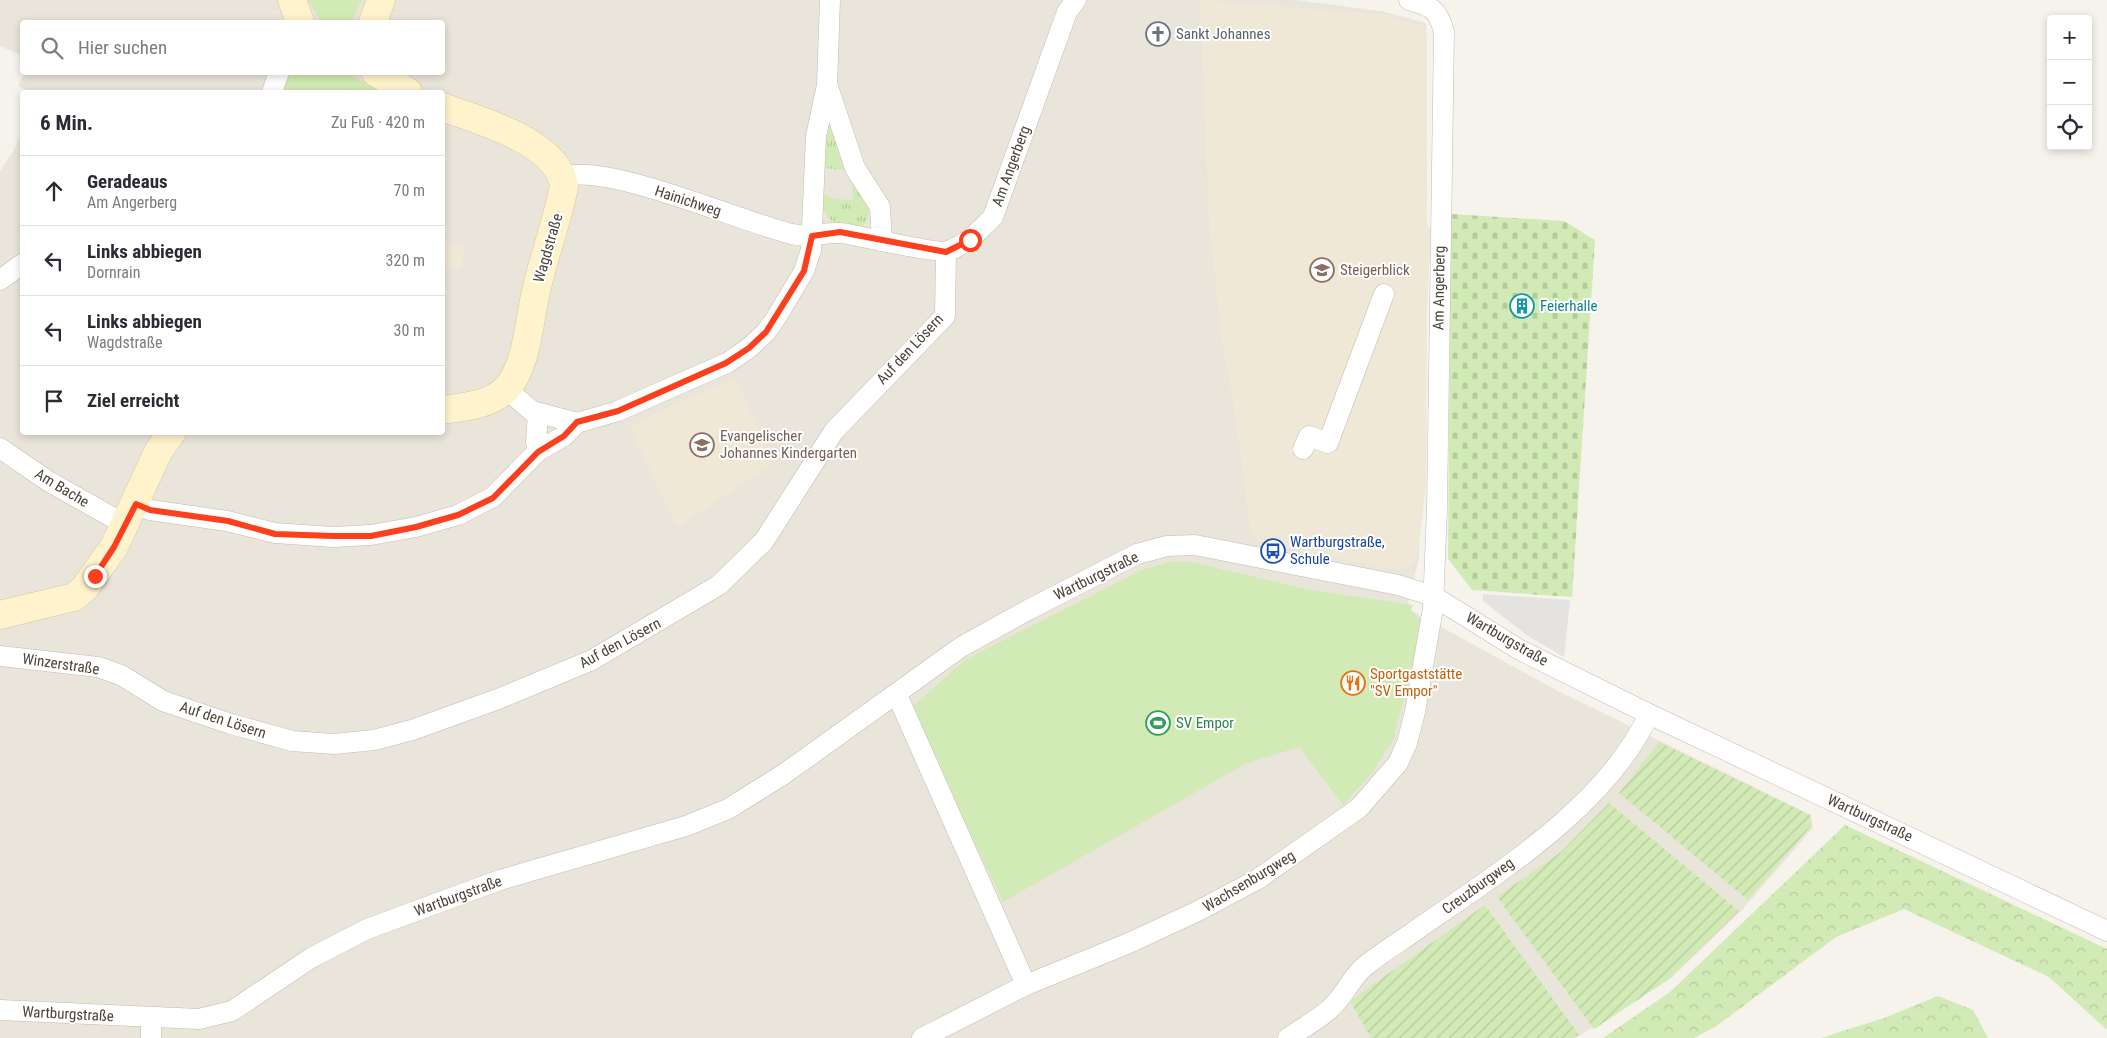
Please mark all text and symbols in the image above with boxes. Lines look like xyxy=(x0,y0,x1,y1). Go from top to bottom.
map controls xyxy=(2047,15,2092,150)
button: + xyxy=(2047,15,2092,60)
search box xyxy=(20,20,445,75)
church icon: Sankt Johannes xyxy=(1145,21,1171,47)
place label: Sankt Johannes xyxy=(1176,25,1271,43)
icon: search xyxy=(38,34,66,62)
text: Hier suchen xyxy=(78,36,167,59)
button: − xyxy=(2047,60,2092,105)
button: locate xyxy=(2047,105,2092,150)
text: 6 Min. xyxy=(40,111,93,135)
text: Zu Fuß · 420 m xyxy=(331,113,425,132)
street label: Am Angerberg xyxy=(988,123,1034,209)
text: Geradeaus xyxy=(87,170,168,193)
icon: ahead xyxy=(40,177,68,205)
text: 70 m xyxy=(393,181,425,200)
street label: Hainichweg xyxy=(652,182,724,220)
text: Am Angerberg xyxy=(87,193,177,212)
street label: Wagdstraße xyxy=(530,211,566,285)
route start xyxy=(959,229,982,252)
text: Links abbiegen xyxy=(87,240,202,263)
street label: Am Angerberg xyxy=(1429,246,1449,330)
icon: left xyxy=(40,247,68,275)
text: 320 m xyxy=(386,251,425,270)
school or university icon: Steigerblick xyxy=(1309,257,1335,283)
place label: Steigerblick xyxy=(1340,261,1410,279)
text: Dornrain xyxy=(87,263,140,282)
building icon: Feierhalle xyxy=(1509,293,1535,319)
place label: Feierhalle xyxy=(1540,297,1597,315)
text: Links abbiegen xyxy=(87,310,202,333)
street label: Auf den Lösern xyxy=(873,310,947,388)
icon: left xyxy=(40,317,68,345)
text: 30 m xyxy=(393,321,425,340)
text: Wagdstraße xyxy=(87,333,163,352)
icon: arrive xyxy=(40,387,68,415)
text: Ziel erreicht xyxy=(87,389,179,412)
place label: Evangelischer Johannes Kindergarten xyxy=(720,427,857,462)
school or university icon: Evangelischer Johannes Kindergarten xyxy=(689,432,715,458)
street label: Am Bache xyxy=(32,465,92,511)
place label: Wartburgstraße, Schule xyxy=(1290,533,1385,568)
bus stop icon: Wartburgstraße, Schule xyxy=(1260,538,1286,564)
street label: Wartburgstraße xyxy=(1051,548,1141,604)
route end xyxy=(84,565,107,588)
street label: Wartburgstraße xyxy=(1463,608,1551,670)
street label: Auf den Lösern xyxy=(576,614,664,672)
street label: Winzerstraße xyxy=(21,650,101,678)
place label: Sportgaststätte "SV Empor" xyxy=(1370,665,1462,700)
restaurant icon: Sportgaststätte "SV Empor" xyxy=(1340,670,1366,696)
street label: Auf den Lösern xyxy=(178,698,268,742)
sports icon: SV Empor xyxy=(1145,710,1171,736)
place label: SV Empor xyxy=(1176,714,1234,732)
street label: Wartburgstraße xyxy=(1825,790,1915,846)
street label: Wachsenburgweg xyxy=(1200,846,1298,916)
street label: Creuzburgweg xyxy=(1439,854,1517,918)
street label: Wartburgstraße xyxy=(412,872,504,920)
street label: Wartburgstraße xyxy=(22,1003,114,1025)

